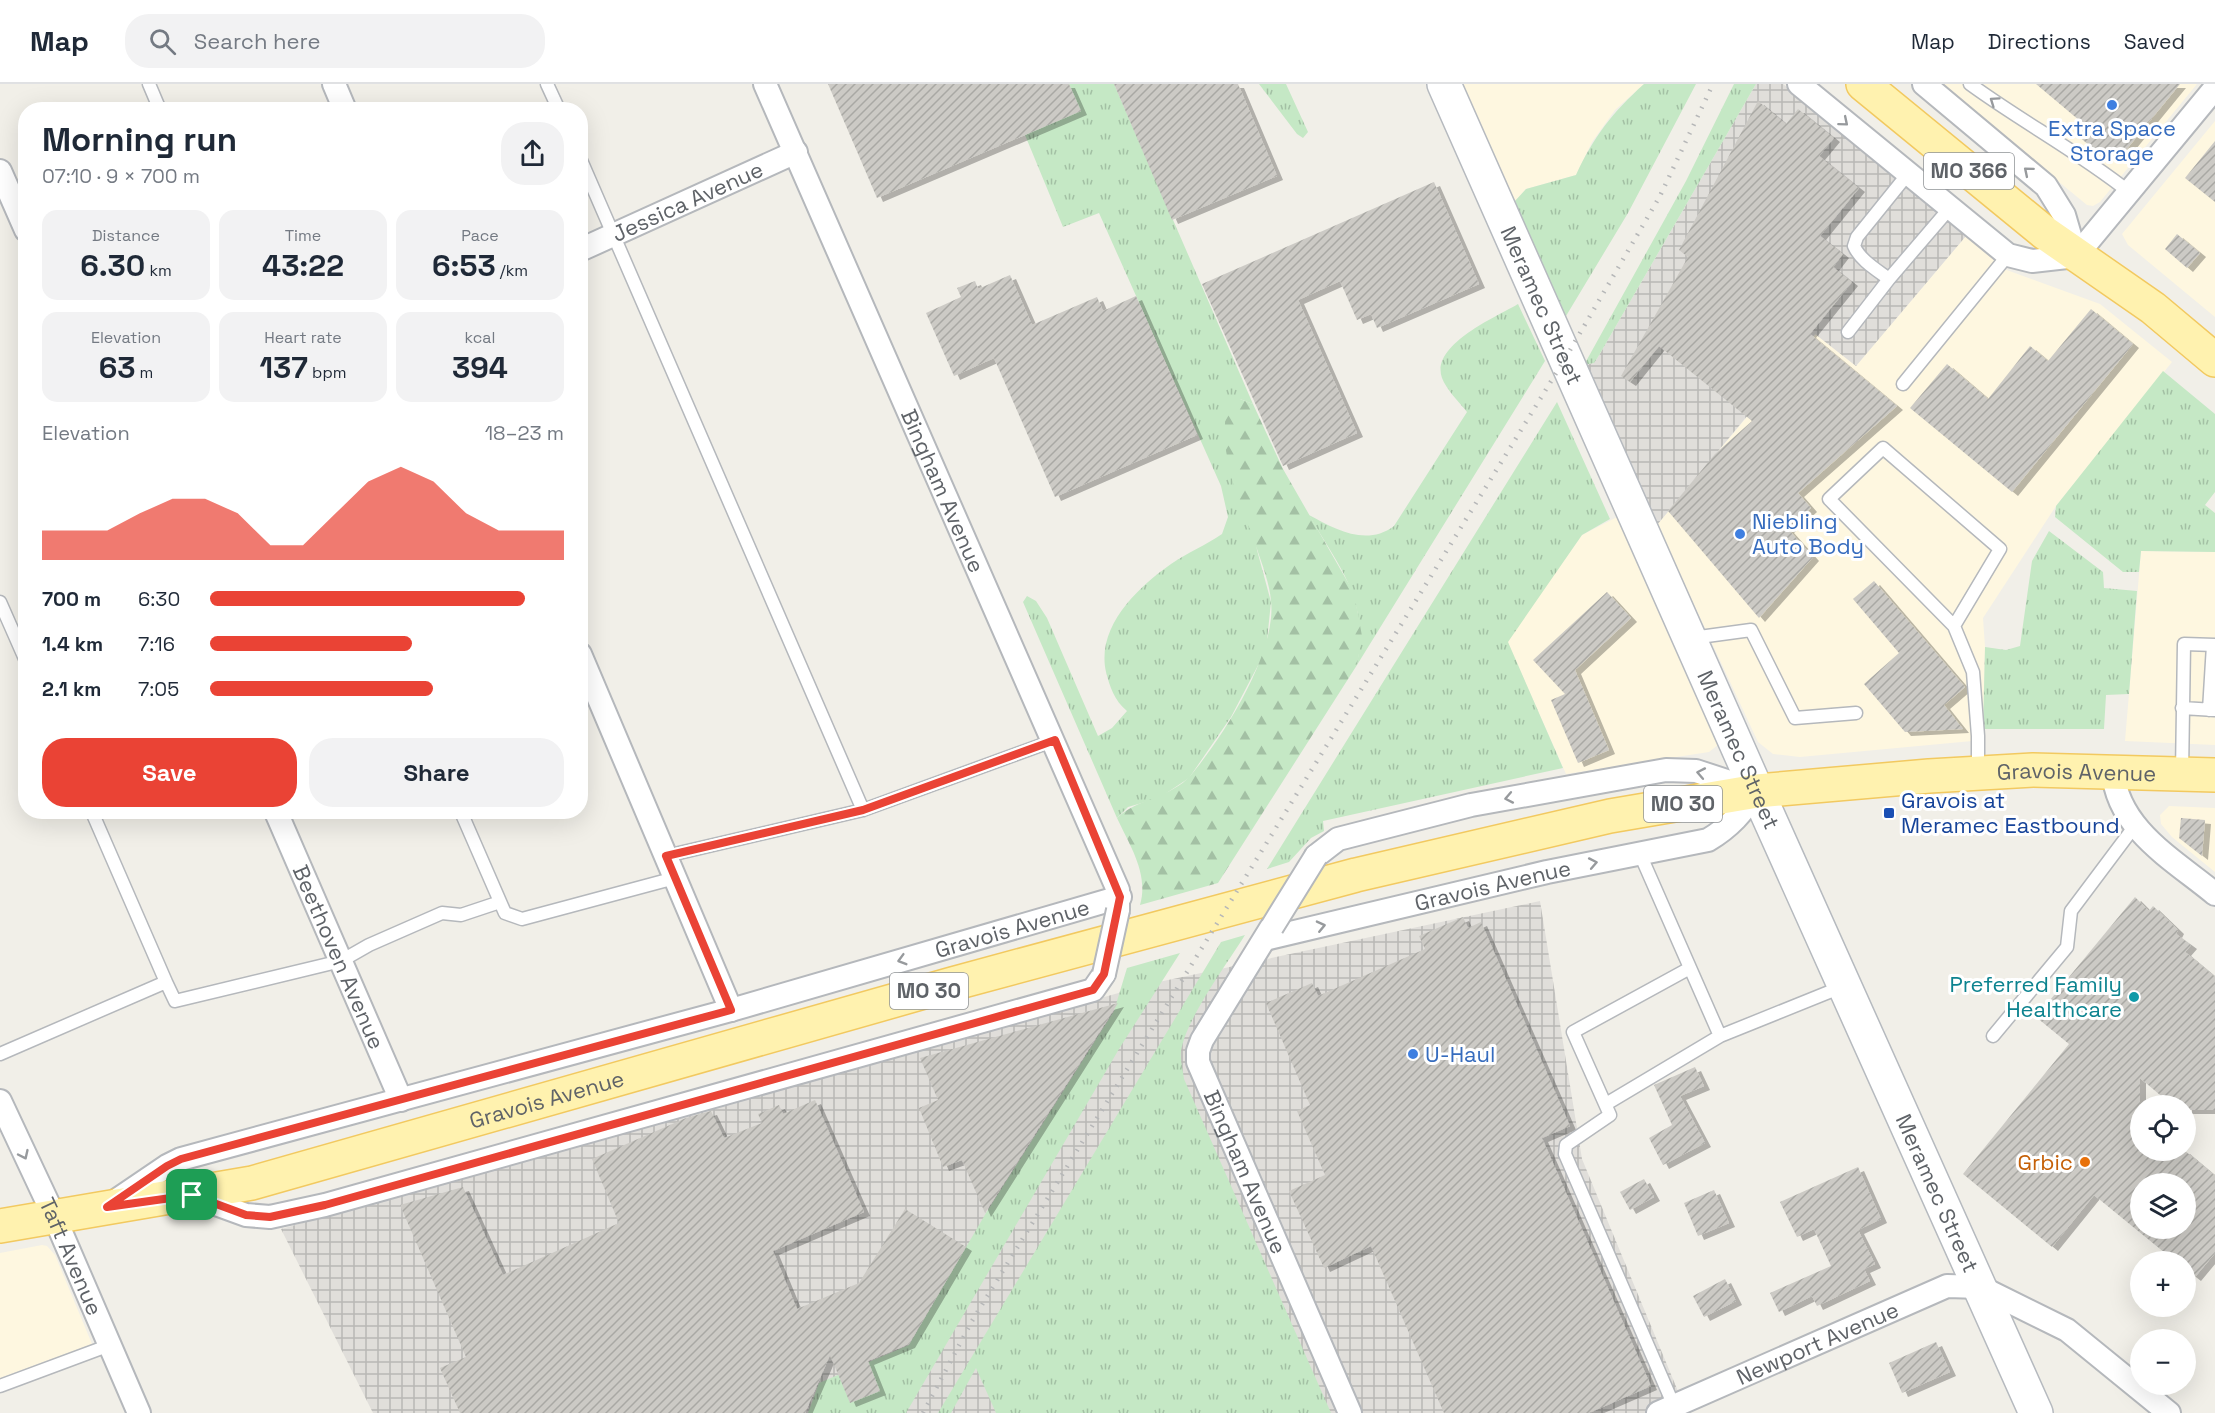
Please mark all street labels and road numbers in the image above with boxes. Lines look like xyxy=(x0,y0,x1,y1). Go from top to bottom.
road number: MO 366 xyxy=(1924,153,2014,189)
street label: Jessica Avenue xyxy=(607,155,767,248)
street label: Meramec Street xyxy=(1495,222,1589,389)
street label: Bingham Avenue xyxy=(895,405,991,577)
street label: Meramec Street xyxy=(1691,666,1786,833)
street label: Gravois Avenue xyxy=(1996,756,2157,787)
road number: MO 30 xyxy=(1644,786,1722,822)
street label: Gravois Avenue xyxy=(1412,854,1573,917)
street label: Beethoven Avenue xyxy=(287,861,391,1053)
street label: Gravois Avenue xyxy=(932,893,1093,964)
road number: MO 30 xyxy=(890,973,968,1009)
street label: Gravois Avenue xyxy=(466,1064,627,1135)
street label: Bingham Avenue xyxy=(1198,1086,1293,1258)
street label: Meramec Street xyxy=(1890,1110,1985,1277)
street label: Taft Avenue xyxy=(33,1193,109,1320)
street label: Newport Avenue xyxy=(1732,1295,1903,1391)

